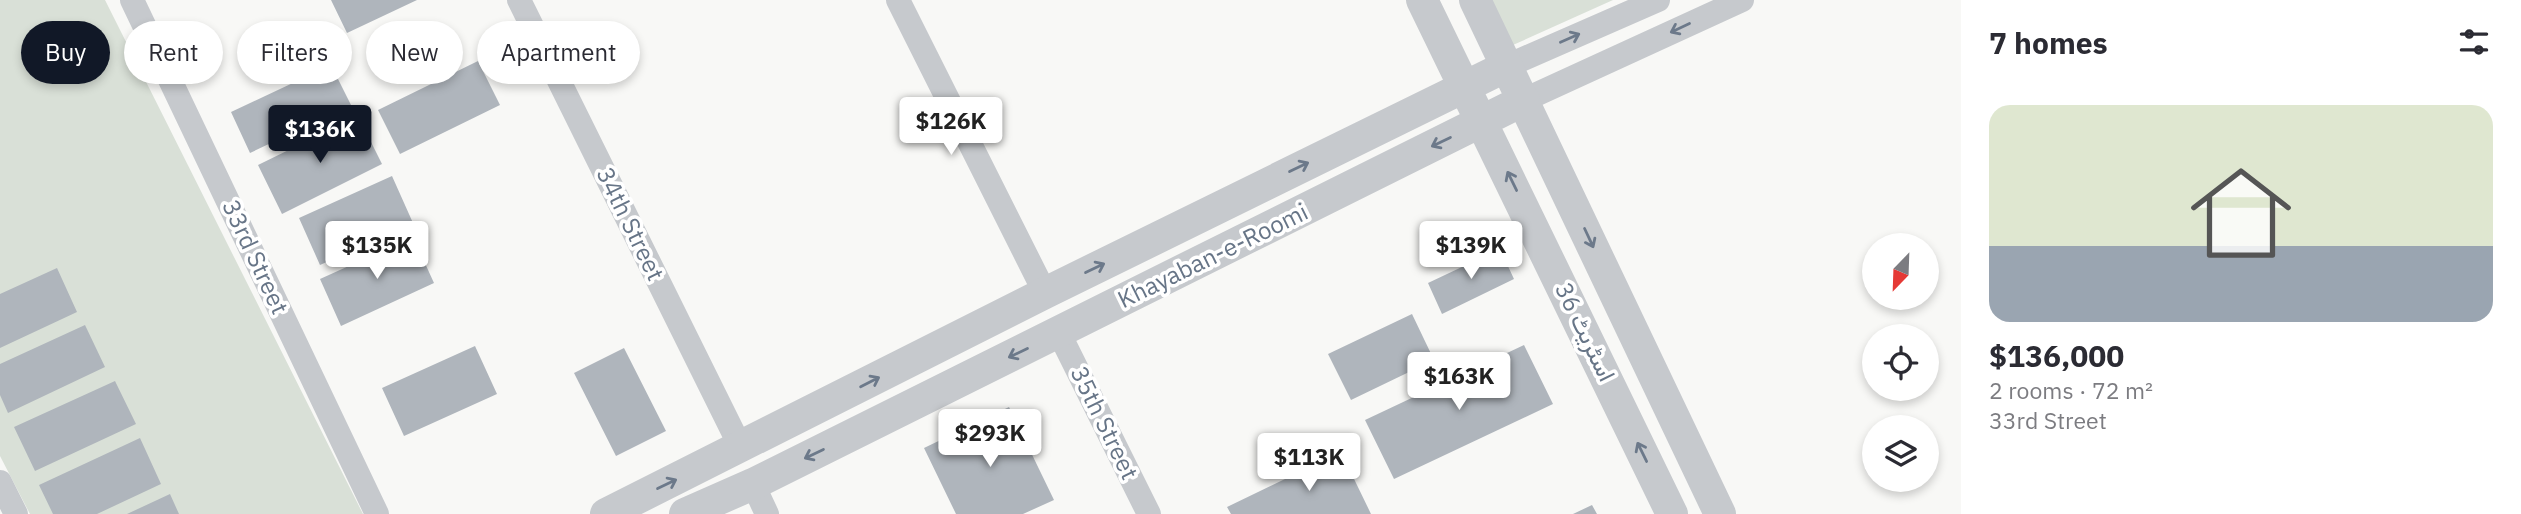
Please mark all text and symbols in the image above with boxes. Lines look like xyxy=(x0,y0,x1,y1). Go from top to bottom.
chip: Buy xyxy=(21,21,110,84)
chip: Rent xyxy=(124,21,223,84)
chip: Filters xyxy=(237,21,352,84)
chip: New xyxy=(366,21,463,84)
chip: Apartment xyxy=(477,21,640,84)
one-way arrow xyxy=(1670,22,1691,36)
text: 7 homes xyxy=(1989,23,2108,62)
icon: filters xyxy=(2455,23,2493,61)
one-way arrow xyxy=(1559,31,1580,44)
pin: $126K xyxy=(902,97,1000,157)
text: $126K xyxy=(915,105,987,135)
pin: $136K xyxy=(271,106,369,165)
text: $136K xyxy=(284,113,356,143)
one-way arrow xyxy=(1431,135,1452,149)
icon: home xyxy=(2178,150,2304,276)
one-way arrow xyxy=(1288,160,1309,174)
street label: 34th Street xyxy=(590,162,672,286)
one-way arrow xyxy=(1505,171,1519,192)
street label: 33rd Street xyxy=(215,194,296,319)
street label: Khayaban-e-Roomi xyxy=(1112,195,1313,315)
pin: $135K xyxy=(328,222,426,281)
pin: $139K xyxy=(1422,222,1520,281)
one-way arrow xyxy=(1583,227,1597,248)
text: $135K xyxy=(341,229,413,259)
text: $139K xyxy=(1435,229,1507,259)
north arrow xyxy=(1862,233,1939,310)
map controls xyxy=(1862,233,1939,492)
one-way arrow xyxy=(1084,260,1105,274)
street label: اسٹریٹ 36 xyxy=(1548,277,1624,386)
button: locate xyxy=(1862,324,1939,401)
text: $136,000 xyxy=(1989,336,2124,375)
one-way arrow xyxy=(1008,346,1029,360)
pin: $163K xyxy=(1410,352,1508,412)
text: $163K xyxy=(1423,360,1495,390)
street label: 35th Street xyxy=(1064,361,1146,485)
one-way arrow xyxy=(860,374,880,388)
text: 2 rooms · 72 m² xyxy=(1989,375,2153,405)
text: 33rd Street xyxy=(1989,405,2107,435)
pin: $293K xyxy=(941,410,1039,469)
button: layers xyxy=(1862,415,1939,492)
text: $293K xyxy=(954,417,1026,447)
pin: $113K xyxy=(1260,434,1358,493)
text: $113K xyxy=(1273,441,1345,471)
one-way arrow xyxy=(1635,442,1649,463)
one-way arrow xyxy=(804,447,825,461)
one-way arrow xyxy=(656,477,677,490)

